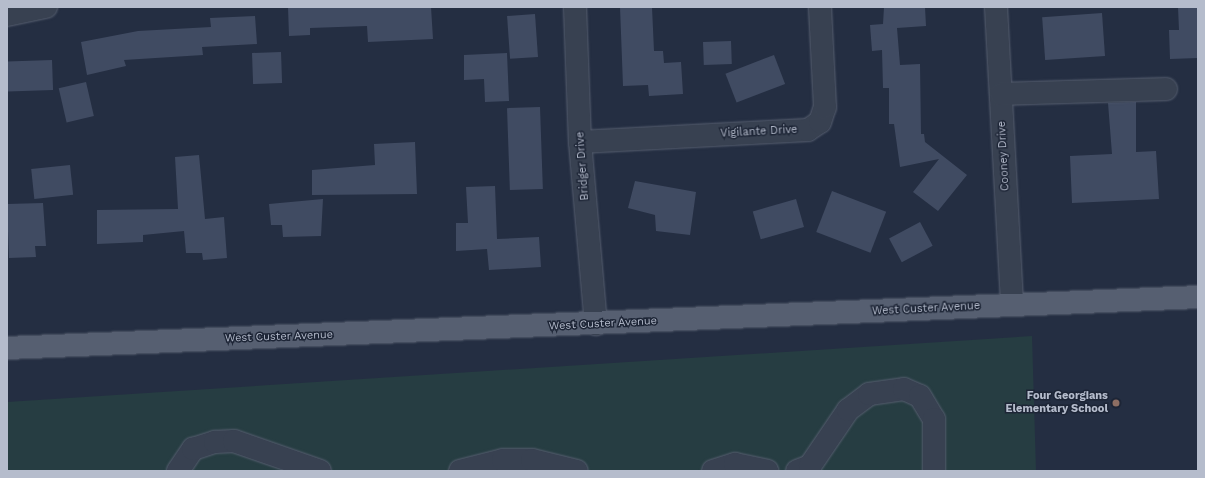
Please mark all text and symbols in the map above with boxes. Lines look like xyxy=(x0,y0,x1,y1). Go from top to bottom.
street label: Cooney Drive xyxy=(996,120,1012,192)
street label: Vigilante Drive xyxy=(720,123,798,141)
street label: Bridger Drive xyxy=(574,131,592,201)
street label: West Custer Avenue xyxy=(871,300,981,318)
street label: West Custer Avenue xyxy=(548,315,658,333)
street label: West Custer Avenue xyxy=(224,329,334,345)
place label: Four Georgians Elementary School xyxy=(1005,390,1108,416)
marker: Four Georgians Elementary School xyxy=(1111,398,1121,408)

